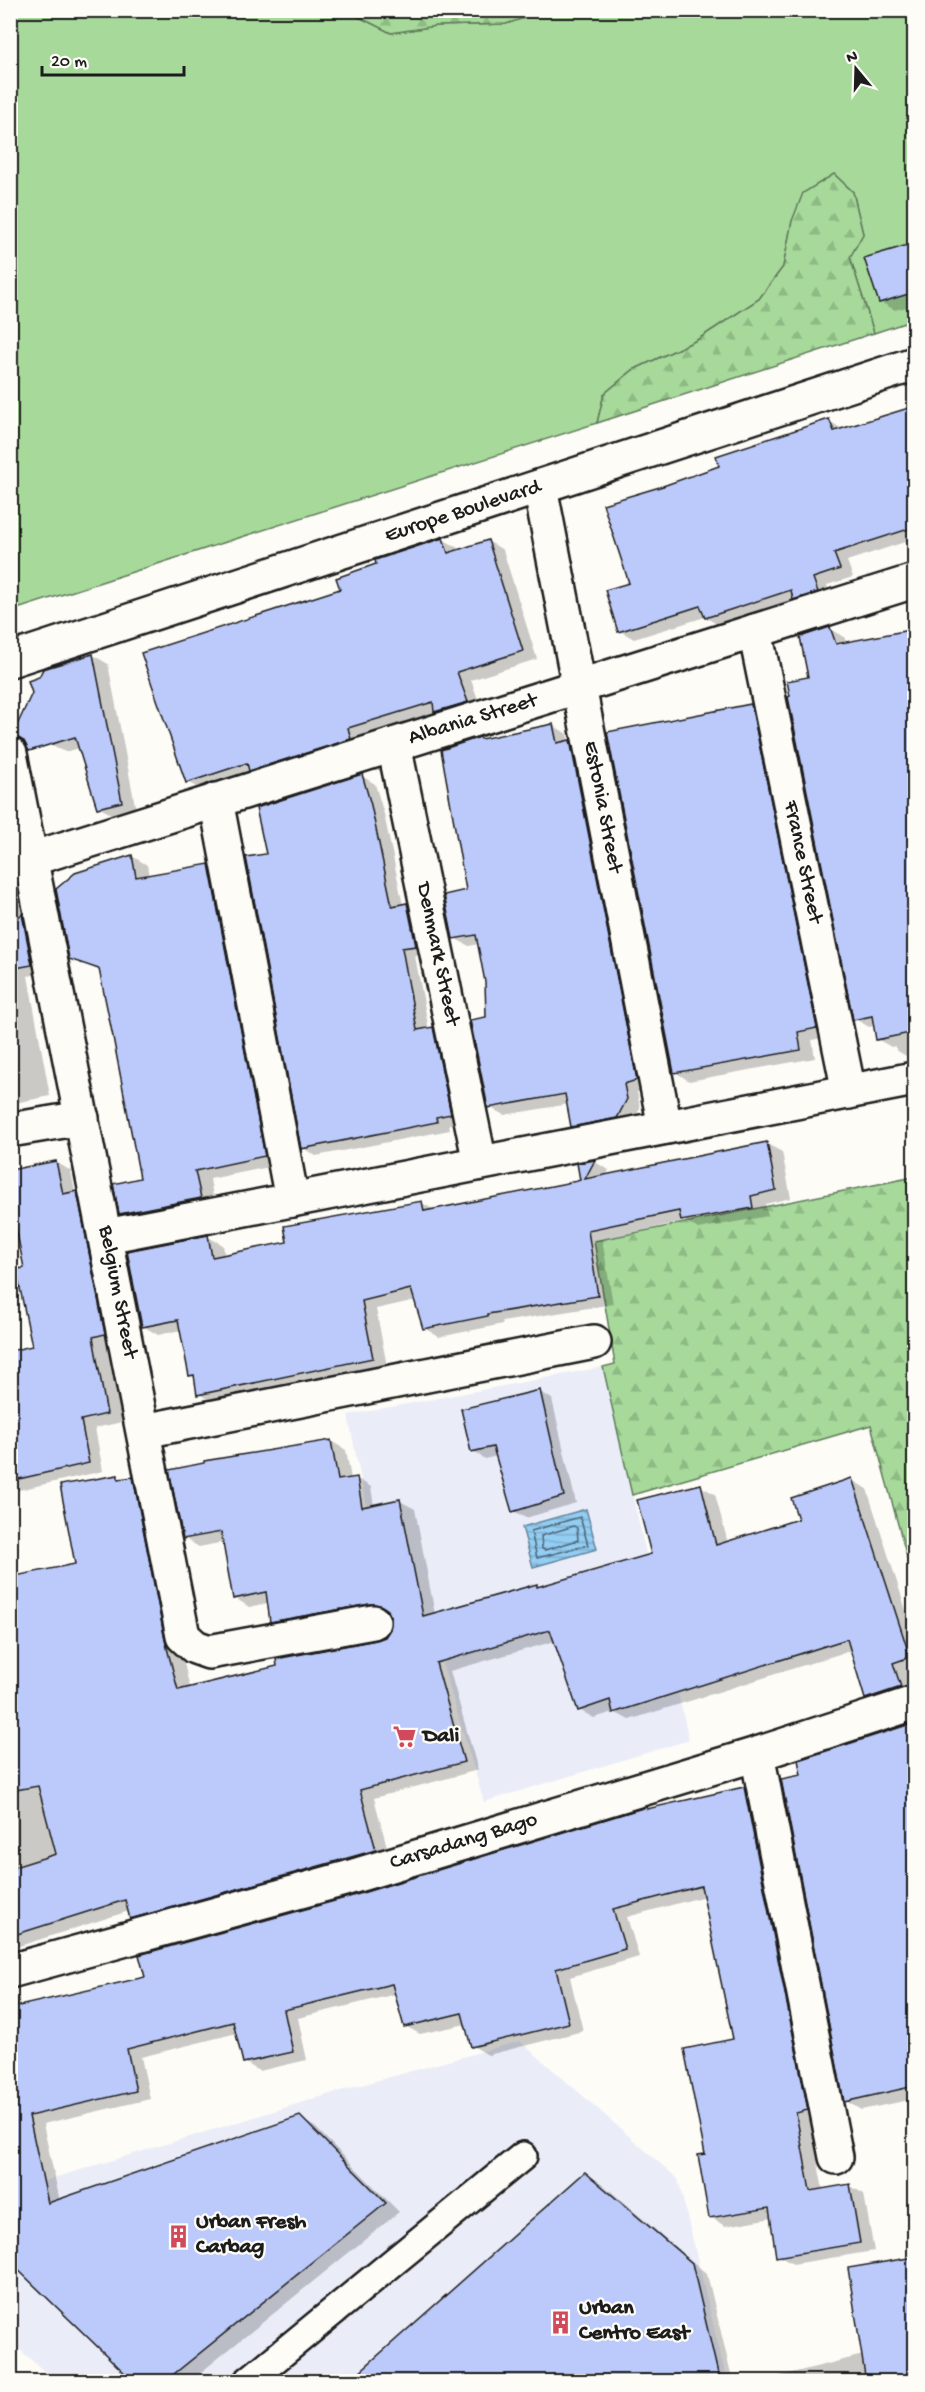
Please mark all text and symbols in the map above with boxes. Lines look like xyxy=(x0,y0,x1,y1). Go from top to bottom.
scale bar xyxy=(42,39,184,77)
north arrow xyxy=(826,39,886,99)
text: N xyxy=(844,47,861,69)
text: 20 m xyxy=(51,52,87,73)
street label: Europe Boulevard xyxy=(382,474,546,549)
street label: Albania Street xyxy=(406,688,542,752)
street label: Estonia Street xyxy=(577,739,628,877)
street label: France Street xyxy=(776,797,828,928)
street label: Denmark Street xyxy=(409,878,465,1030)
street label: Belgium Street xyxy=(91,1223,143,1362)
supermarket icon: Dali xyxy=(392,1724,418,1750)
place label: Dali xyxy=(421,1724,459,1750)
street label: Carsadang Bago xyxy=(387,1807,541,1877)
place label: Urban Fresh Carbag xyxy=(195,2210,306,2261)
building icon: Urban Fresh Carbag xyxy=(165,2223,191,2249)
place label: Urban Centro East xyxy=(578,2296,691,2347)
building icon: Urban Centro East xyxy=(548,2309,574,2335)

